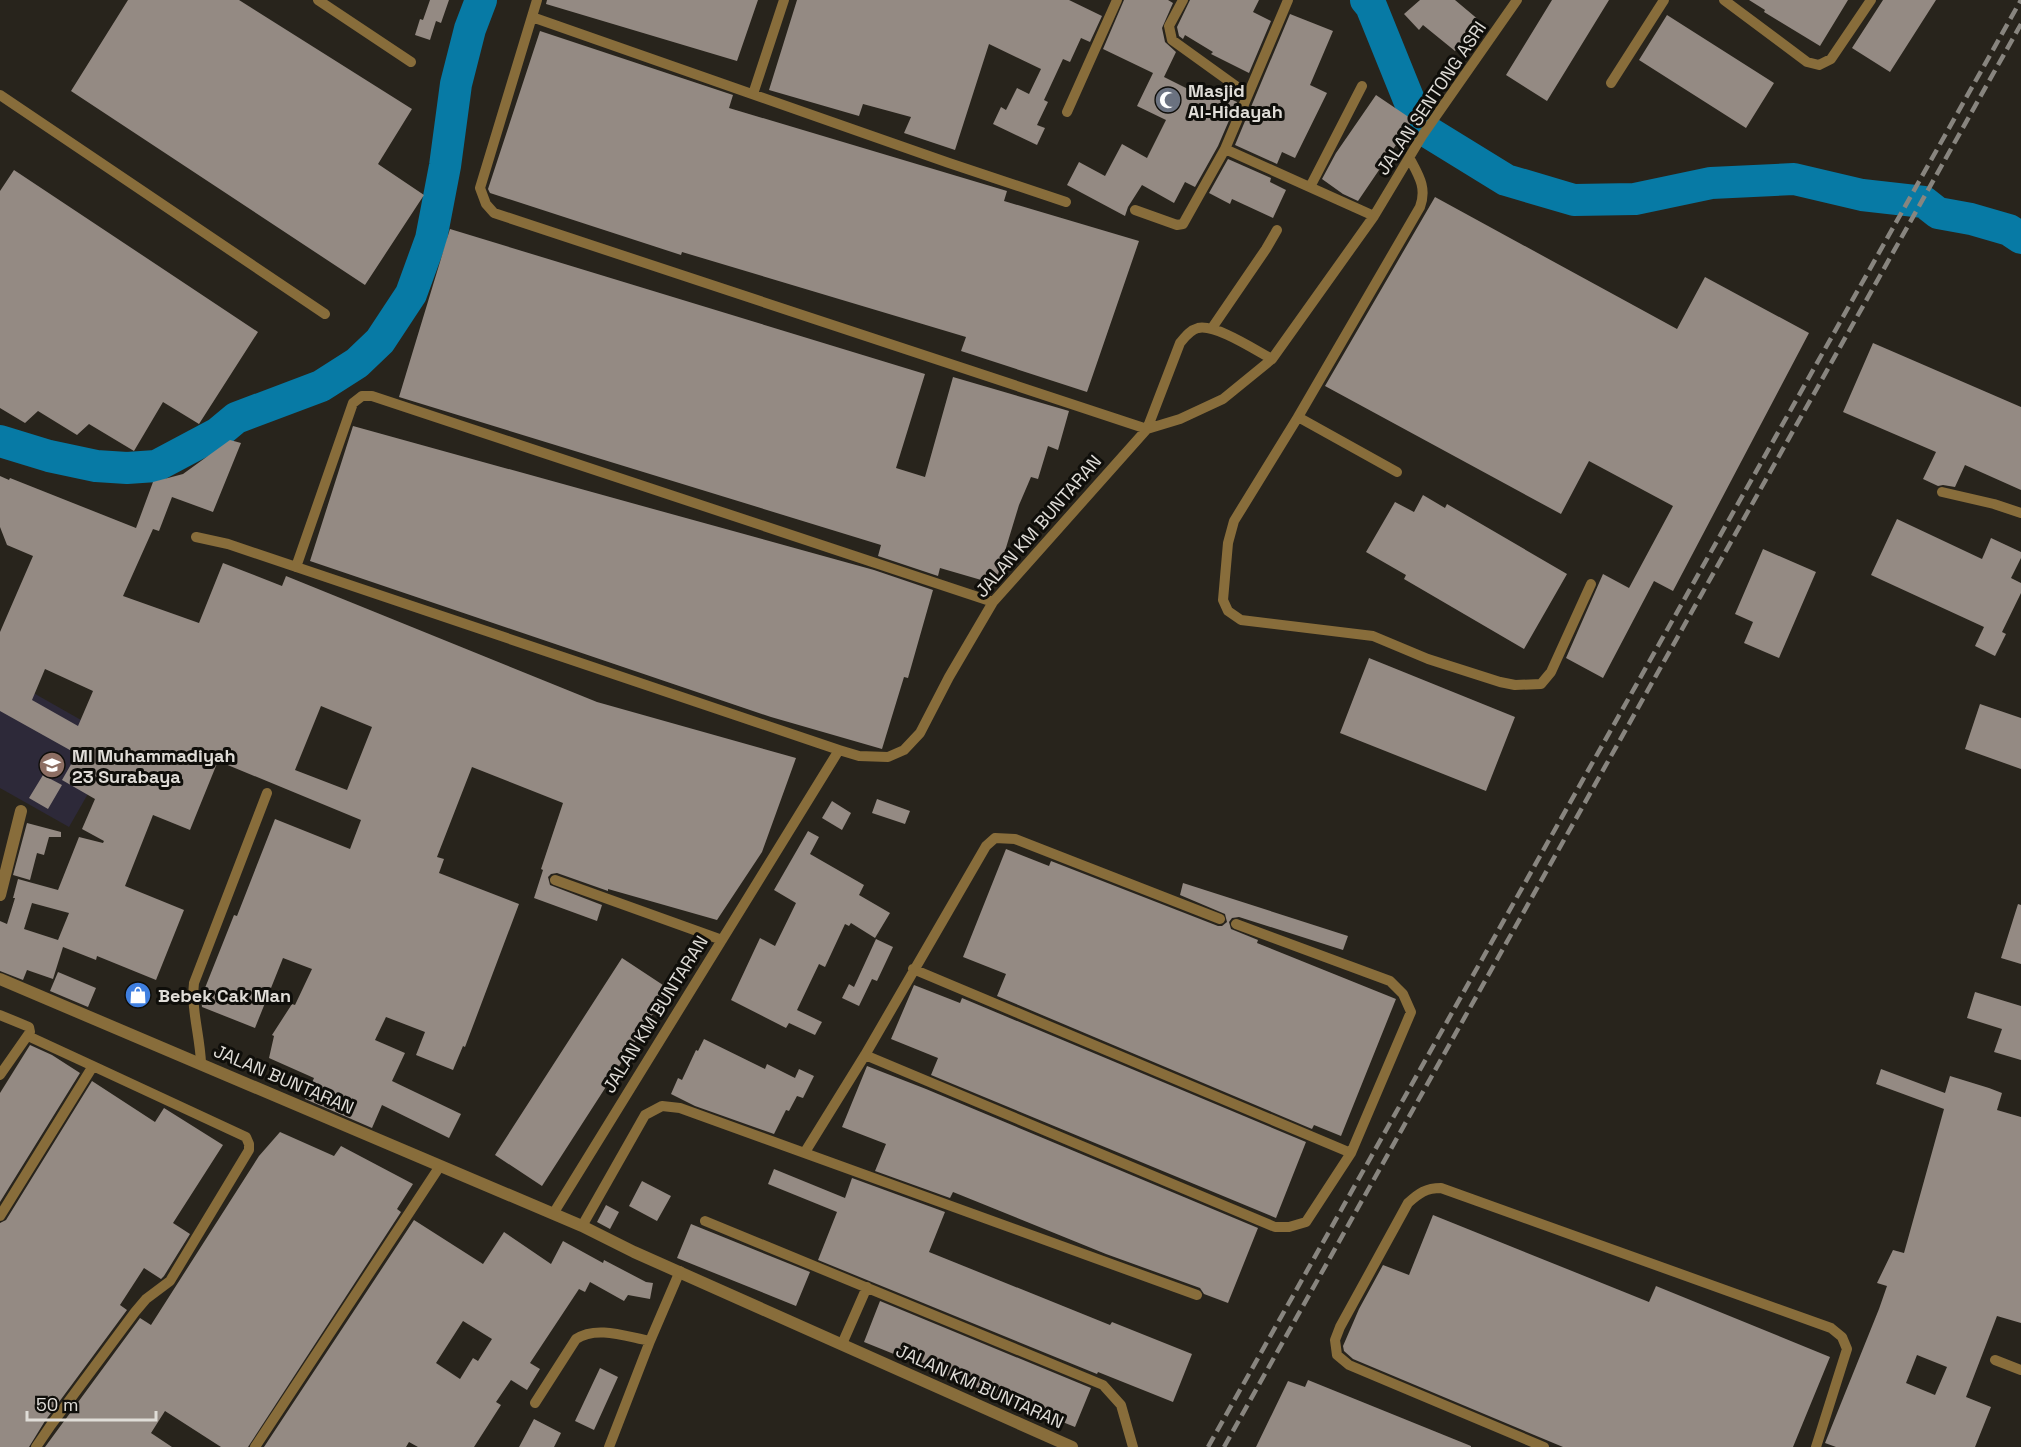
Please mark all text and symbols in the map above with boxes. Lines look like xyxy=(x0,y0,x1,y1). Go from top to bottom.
street label: JALAN SENTONG ASRI xyxy=(1371,17,1491,179)
place label: Masjid Al-Hidayah xyxy=(1188,79,1283,123)
mosque icon: Masjid Al-Hidayah xyxy=(1153,85,1183,115)
street label: JALAN KM BUNTARAN xyxy=(970,450,1106,602)
place label: MI Muhammadiyah 23 Surabaya xyxy=(72,744,235,788)
school or university icon: MI Muhammadiyah 23 Surabaya xyxy=(37,750,67,780)
street label: JALAN KM BUNTARAN xyxy=(597,931,713,1097)
shop icon: Bebek Cak Man xyxy=(123,980,153,1010)
place label: Bebek Cak Man xyxy=(158,984,291,1007)
street label: JALAN BUNTARAN xyxy=(210,1039,358,1119)
street label: JALAN KM BUNTARAN xyxy=(892,1339,1068,1433)
scale bar xyxy=(27,1384,156,1422)
text: 50 m xyxy=(36,1393,78,1416)

